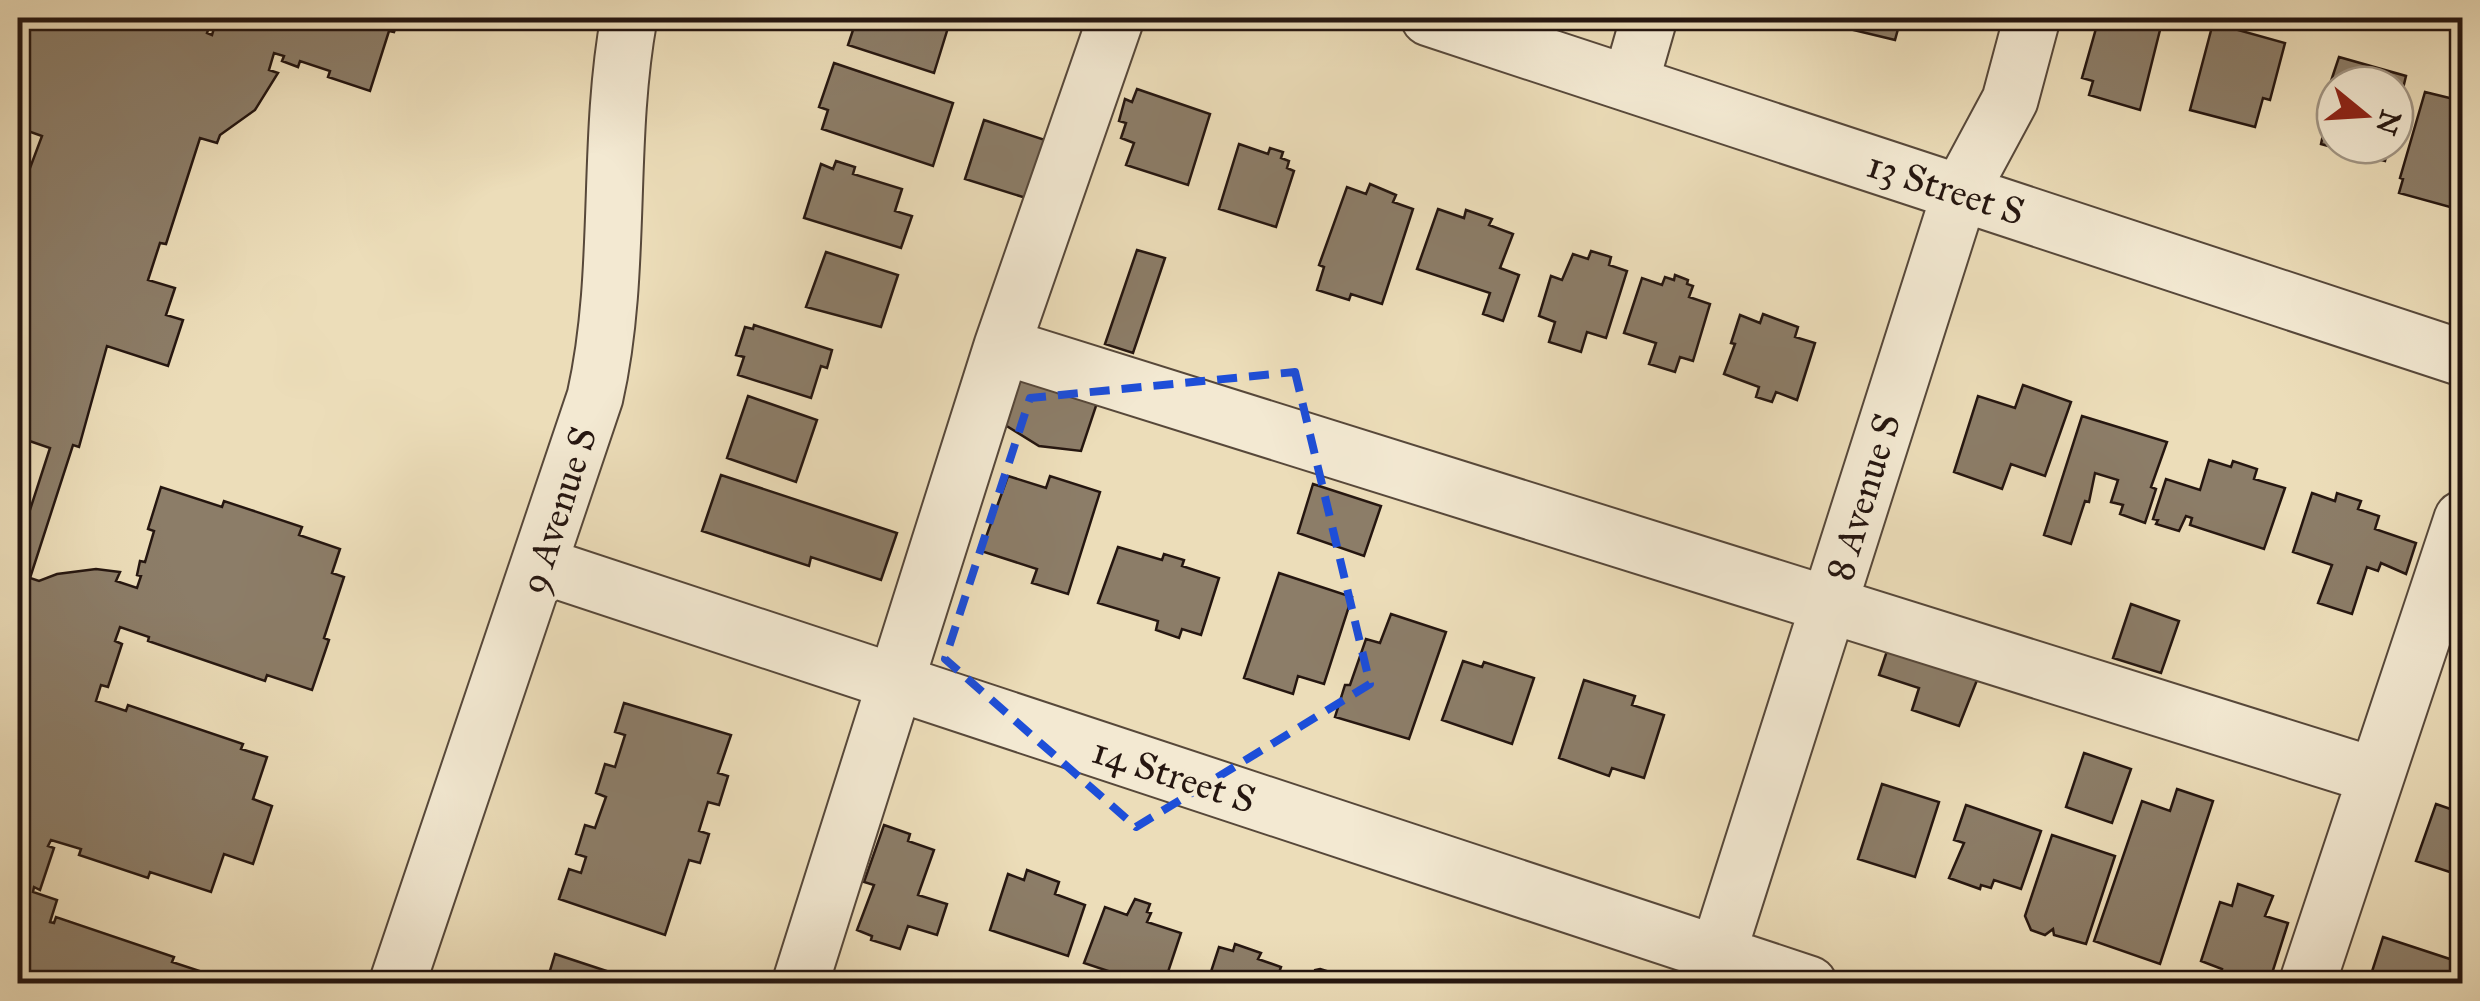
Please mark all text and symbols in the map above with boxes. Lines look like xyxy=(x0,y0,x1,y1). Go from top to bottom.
north arrow xyxy=(2315,65,2415,165)
text: N xyxy=(2368,106,2409,140)
street label: 13 Street S xyxy=(1861,141,2031,235)
street label: 8 Avenue S xyxy=(1816,408,1910,586)
street label: 9 Avenue S xyxy=(509,421,607,599)
street label: 14 Street S xyxy=(1087,727,1261,823)

